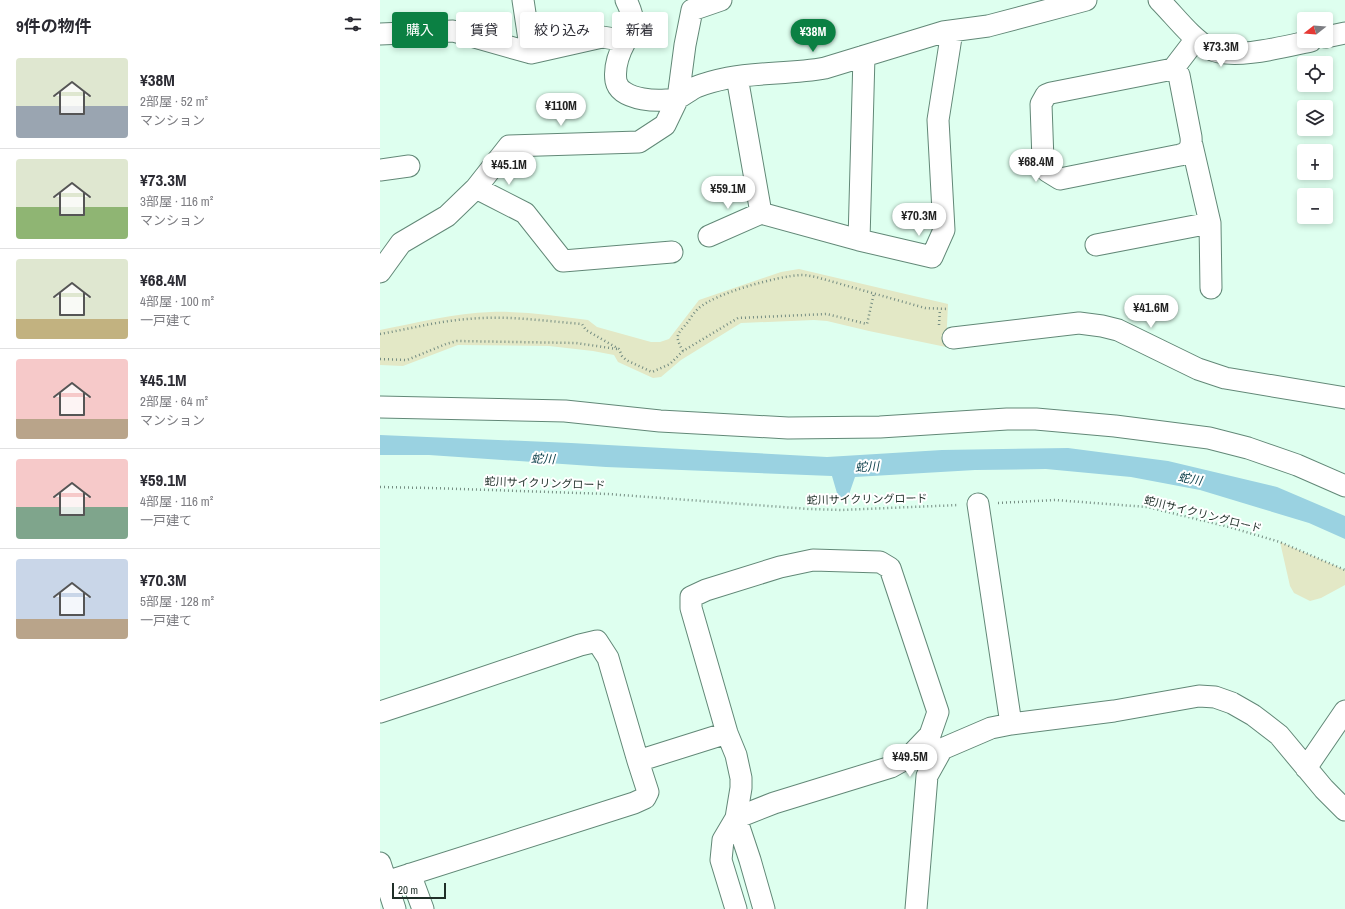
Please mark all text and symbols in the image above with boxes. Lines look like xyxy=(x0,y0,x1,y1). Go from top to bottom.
chip: 購入 xyxy=(392,12,448,48)
chip: 賃貸 xyxy=(456,12,512,48)
chip: 絞り込み xyxy=(520,12,604,48)
chip: 新着 xyxy=(612,12,668,48)
north arrow xyxy=(1297,12,1333,48)
map controls xyxy=(1297,12,1333,224)
icon: filters xyxy=(342,13,364,35)
text: 9件の物件 xyxy=(16,14,92,37)
pin: ¥38M xyxy=(789,19,837,53)
text: ¥38M xyxy=(800,23,826,40)
pin: ¥73.3M xyxy=(1188,34,1254,68)
text: ¥73.3M xyxy=(1203,38,1239,55)
button: locate xyxy=(1297,56,1333,92)
text: ¥38M xyxy=(140,68,175,91)
icon: home xyxy=(48,74,96,122)
text: 2部屋 · 52 m² xyxy=(140,93,208,110)
pin: ¥110M xyxy=(533,93,589,127)
text: ¥110M xyxy=(545,97,577,114)
button: layers xyxy=(1297,100,1333,136)
text: マンション xyxy=(140,112,205,129)
button: + xyxy=(1297,144,1333,180)
pin: ¥68.4M xyxy=(1003,149,1069,183)
pin: ¥45.1M xyxy=(476,152,542,186)
text: ¥68.4M xyxy=(1018,153,1054,170)
text: ¥45.1M xyxy=(491,156,527,173)
text: ¥73.3M xyxy=(140,168,187,191)
icon: home xyxy=(48,175,96,223)
pin: ¥59.1M xyxy=(695,176,761,210)
text: ¥59.1M xyxy=(710,180,746,197)
button: − xyxy=(1297,188,1333,224)
text: 3部屋 · 116 m² xyxy=(140,193,213,210)
pin: ¥70.3M xyxy=(886,203,952,237)
text: ¥70.3M xyxy=(901,207,937,224)
text: マンション xyxy=(140,212,205,229)
text: ¥68.4M xyxy=(140,268,187,291)
icon: home xyxy=(48,275,96,323)
text: 4部屋 · 100 m² xyxy=(140,293,214,310)
pin: ¥41.6M xyxy=(1118,295,1184,329)
text: ¥41.6M xyxy=(1133,299,1169,316)
text: 一戸建て xyxy=(140,312,192,329)
text: ¥45.1M xyxy=(140,368,187,391)
icon: home xyxy=(48,375,96,423)
text: 2部屋 · 64 m² xyxy=(140,393,208,410)
text: マンション xyxy=(140,412,205,429)
water label: 蛇川 xyxy=(531,451,557,467)
water label: 蛇川 xyxy=(855,458,881,476)
text: ¥59.1M xyxy=(140,468,187,491)
water label: 蛇川 xyxy=(1177,469,1205,489)
street label: 蛇川サイクリングロード xyxy=(484,474,606,492)
icon: home xyxy=(48,475,96,523)
street label: 蛇川サイクリングロード xyxy=(806,491,928,507)
text: 4部屋 · 116 m² xyxy=(140,493,213,510)
street label: 蛇川サイクリングロード xyxy=(1143,493,1263,535)
text: 一戸建て xyxy=(140,512,192,529)
text: ¥70.3M xyxy=(140,568,187,591)
icon: home xyxy=(48,575,96,623)
text: 5部屋 · 128 m² xyxy=(140,593,214,610)
text: 一戸建て xyxy=(140,612,192,629)
pin: ¥49.5M xyxy=(877,744,943,778)
text: ¥49.5M xyxy=(892,748,928,765)
scale bar xyxy=(392,881,446,900)
text: 20 m xyxy=(398,883,418,897)

